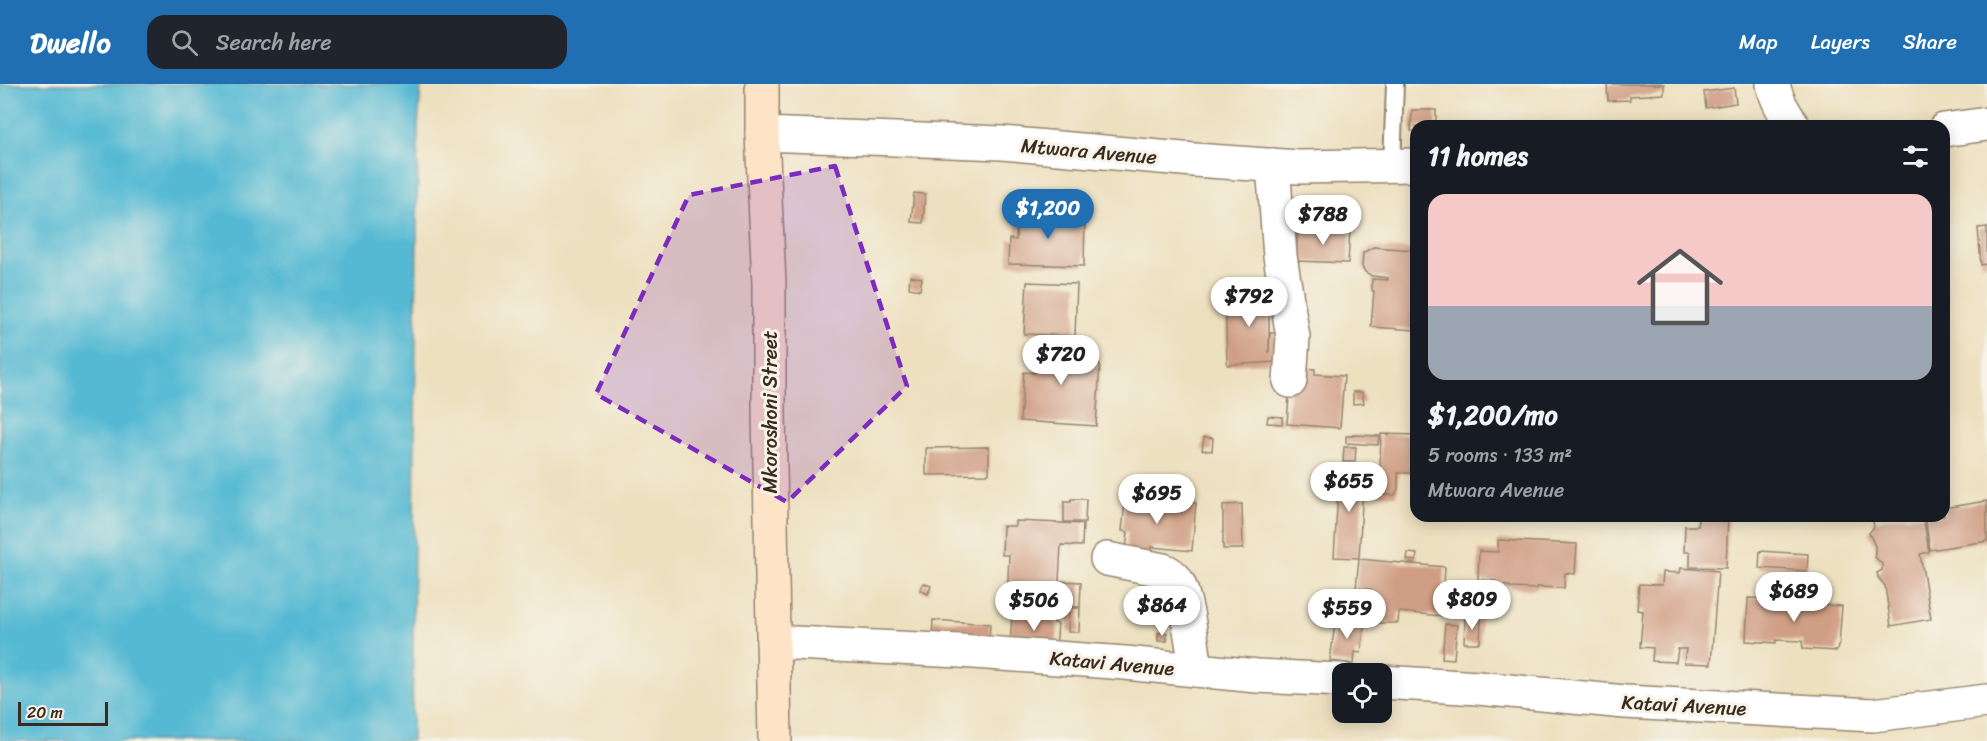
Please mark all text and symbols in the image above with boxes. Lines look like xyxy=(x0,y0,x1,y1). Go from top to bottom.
search box xyxy=(147,15,567,69)
text: Dwello xyxy=(30,18,111,67)
text: Search here xyxy=(216,23,332,62)
text: Map xyxy=(1739,23,1778,61)
text: Layers xyxy=(1811,23,1870,61)
text: Share xyxy=(1903,23,1957,61)
icon: search xyxy=(168,26,201,59)
street label: Mtwara Avenue xyxy=(1020,128,1158,175)
text: 11 homes xyxy=(1428,133,1528,179)
icon: filters xyxy=(1899,140,1932,173)
pin: $1,200 xyxy=(999,189,1097,240)
text: $1,200 xyxy=(1016,191,1080,226)
pin: $788 xyxy=(1287,195,1359,246)
text: $788 xyxy=(1299,197,1348,232)
icon: home xyxy=(1626,233,1734,341)
pin: $792 xyxy=(1213,277,1285,328)
text: $792 xyxy=(1225,279,1273,314)
street label: Mkoroshoni Street xyxy=(753,330,788,494)
pin: $720 xyxy=(1025,335,1097,386)
text: $720 xyxy=(1036,337,1086,372)
text: $1,200/mo xyxy=(1428,392,1558,438)
text: 5 rooms · 133 m² xyxy=(1428,438,1572,473)
pin: $655 xyxy=(1313,462,1385,513)
text: $655 xyxy=(1324,464,1374,499)
text: Mtwara Avenue xyxy=(1428,473,1564,508)
pin: $695 xyxy=(1121,474,1193,525)
text: $695 xyxy=(1132,476,1182,511)
pin: $689 xyxy=(1758,572,1830,623)
text: $689 xyxy=(1769,574,1819,609)
pin: $809 xyxy=(1436,580,1508,631)
pin: $506 xyxy=(998,581,1070,632)
text: $809 xyxy=(1447,582,1497,617)
text: $506 xyxy=(1009,583,1059,618)
pin: $864 xyxy=(1126,586,1198,637)
text: $864 xyxy=(1137,588,1187,623)
pin: $559 xyxy=(1311,589,1383,640)
text: $559 xyxy=(1322,591,1372,626)
street label: Katavi Avenue xyxy=(1048,641,1176,686)
map controls xyxy=(1332,663,1392,723)
button: locate xyxy=(1332,663,1392,723)
street label: Katavi Avenue xyxy=(1621,685,1748,726)
text: 20 m xyxy=(27,698,63,727)
scale bar xyxy=(18,699,108,726)

